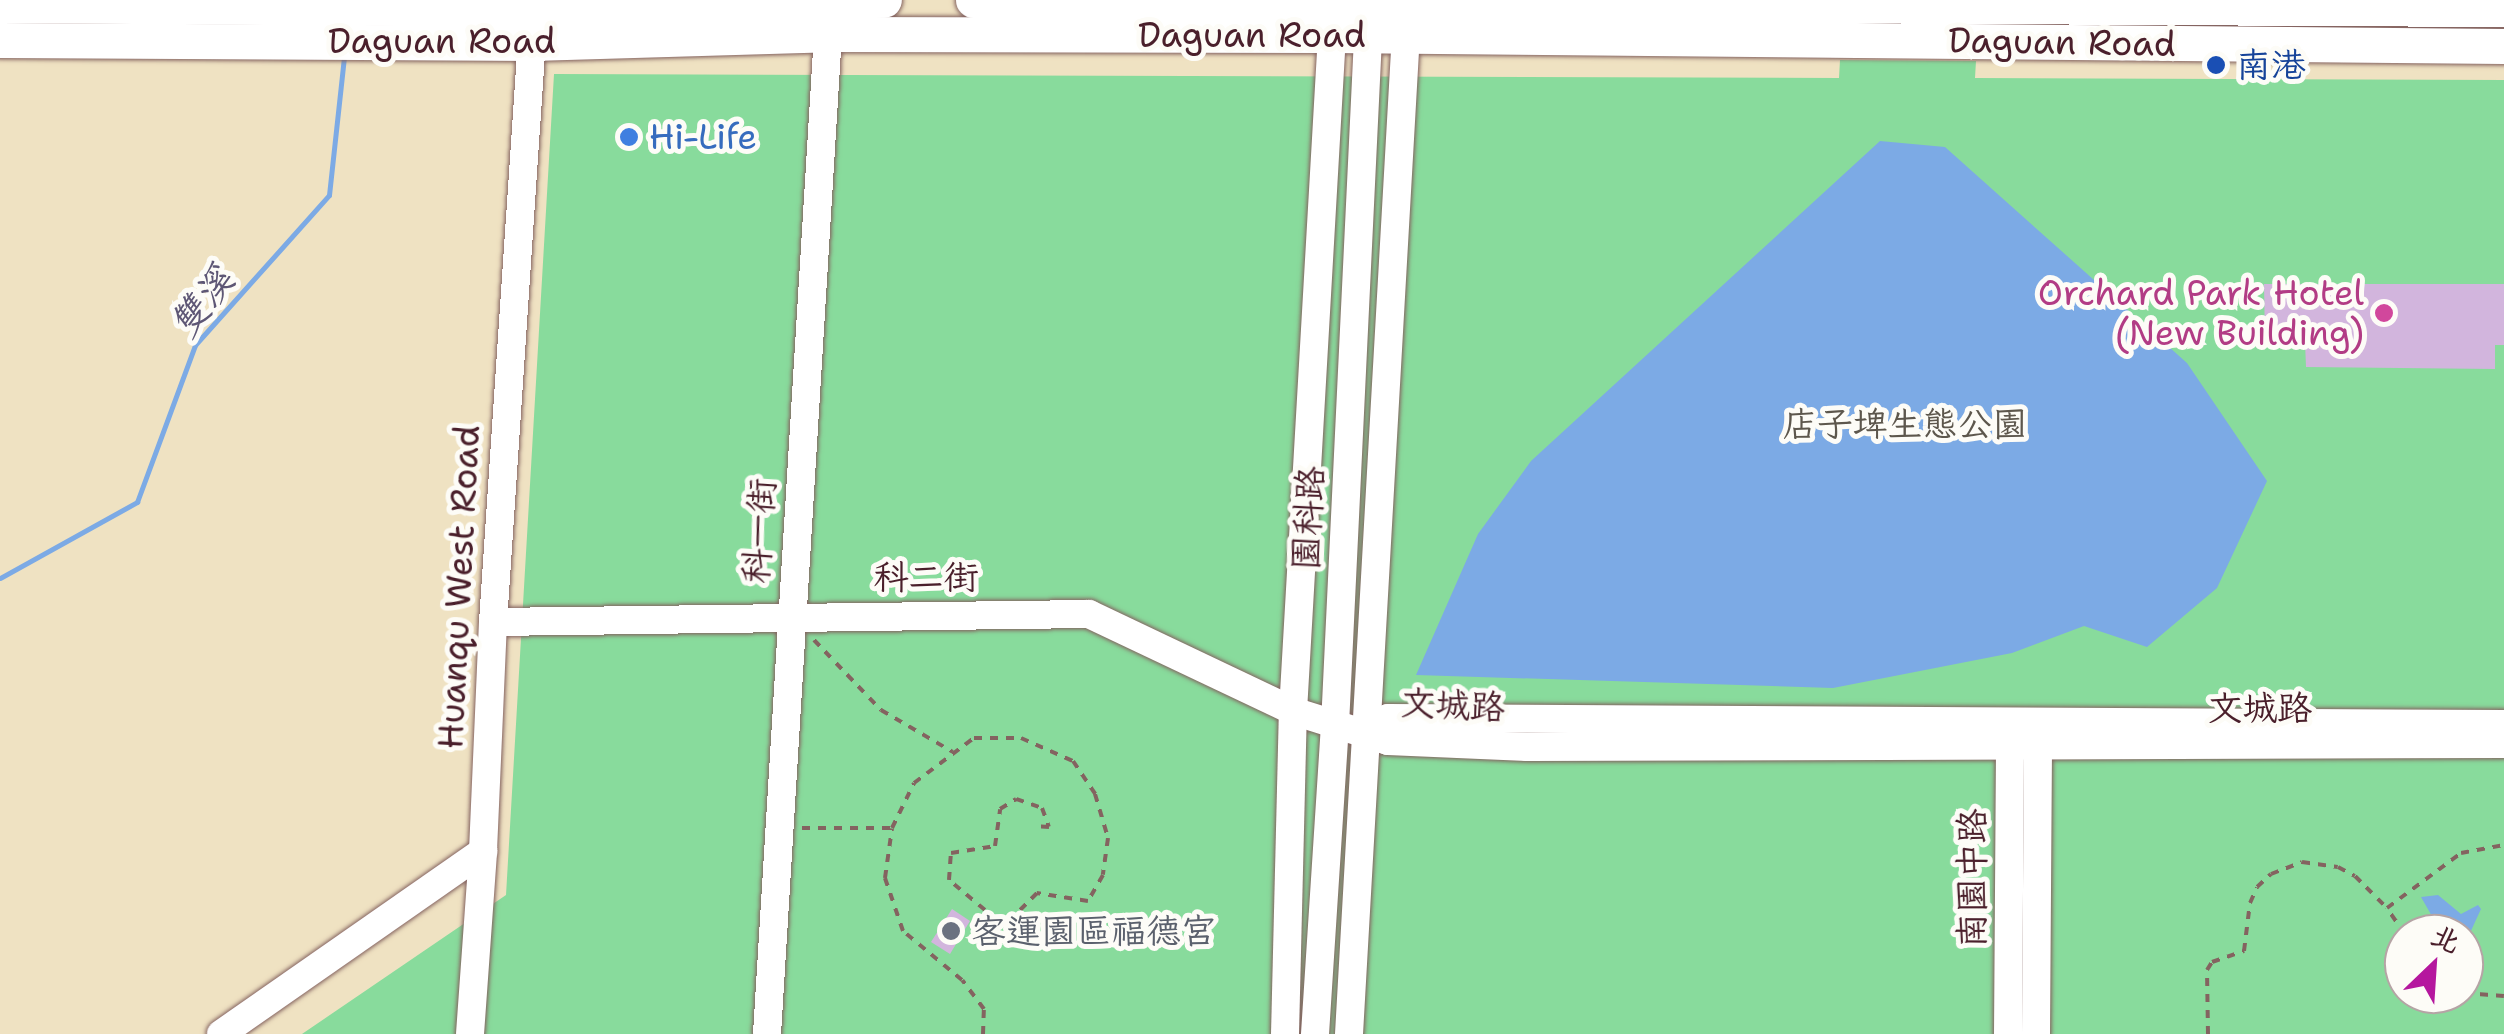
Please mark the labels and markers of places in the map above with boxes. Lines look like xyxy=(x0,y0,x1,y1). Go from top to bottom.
place label: 南港 xyxy=(2236,44,2306,86)
marker: 南港 xyxy=(2205,54,2227,76)
place label: Hi-Life xyxy=(649,116,757,158)
marker: Hi-Life xyxy=(618,126,640,148)
place label: Orchard Park Hotel (New Building) xyxy=(2038,272,2364,354)
marker: Orchard Park Hotel (New Building) xyxy=(2373,302,2395,324)
place label: 客運園區福德宮 xyxy=(971,910,1216,952)
marker: 客運園區福德宮 xyxy=(940,920,962,942)

